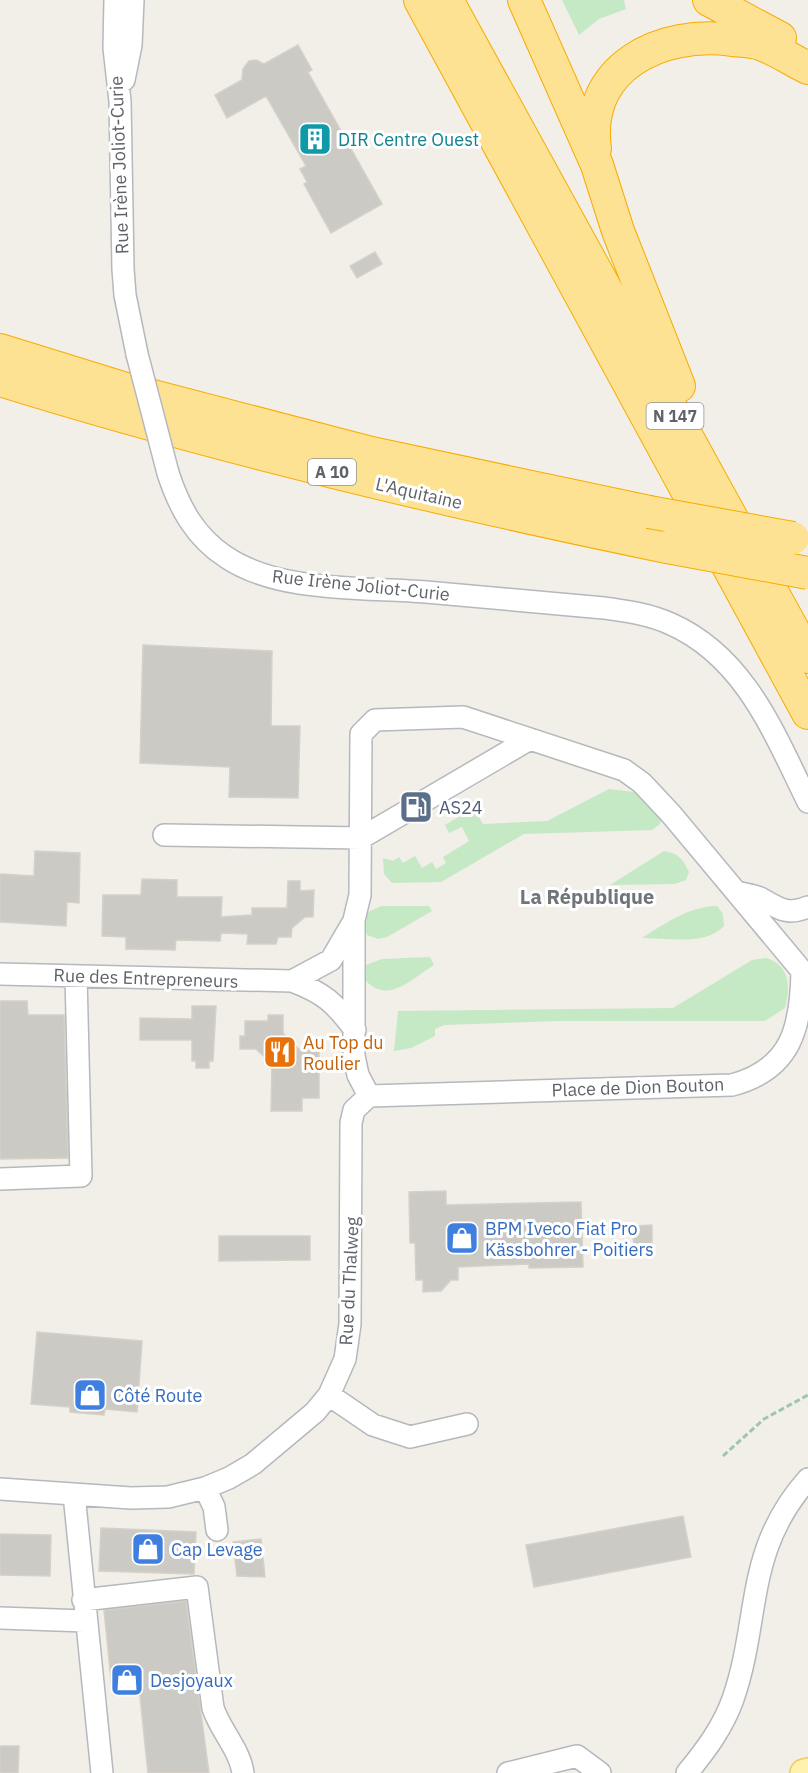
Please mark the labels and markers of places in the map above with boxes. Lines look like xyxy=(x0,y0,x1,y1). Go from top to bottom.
building icon: DIR Centre Ouest xyxy=(297,121,333,157)
place label: DIR Centre Ouest xyxy=(338,128,479,151)
fuel station icon: AS24 xyxy=(398,789,434,825)
place label: AS24 xyxy=(439,796,483,819)
place label: Au Top du Roulier xyxy=(303,1031,384,1075)
restaurant icon: Au Top du Roulier xyxy=(262,1034,298,1070)
place label: BPM Iveco Fiat Pro Kässbohrer - Poitiers xyxy=(485,1217,654,1261)
shop icon: BPM Iveco Fiat Pro Kässbohrer - Poitiers xyxy=(444,1220,480,1256)
shop icon: Côté Route xyxy=(72,1377,108,1413)
place label: Côté Route xyxy=(113,1384,202,1407)
shop icon: Cap Levage xyxy=(130,1531,166,1567)
place label: Cap Levage xyxy=(171,1538,263,1561)
shop icon: Desjoyaux xyxy=(109,1662,145,1698)
place label: Desjoyaux xyxy=(150,1669,233,1692)

